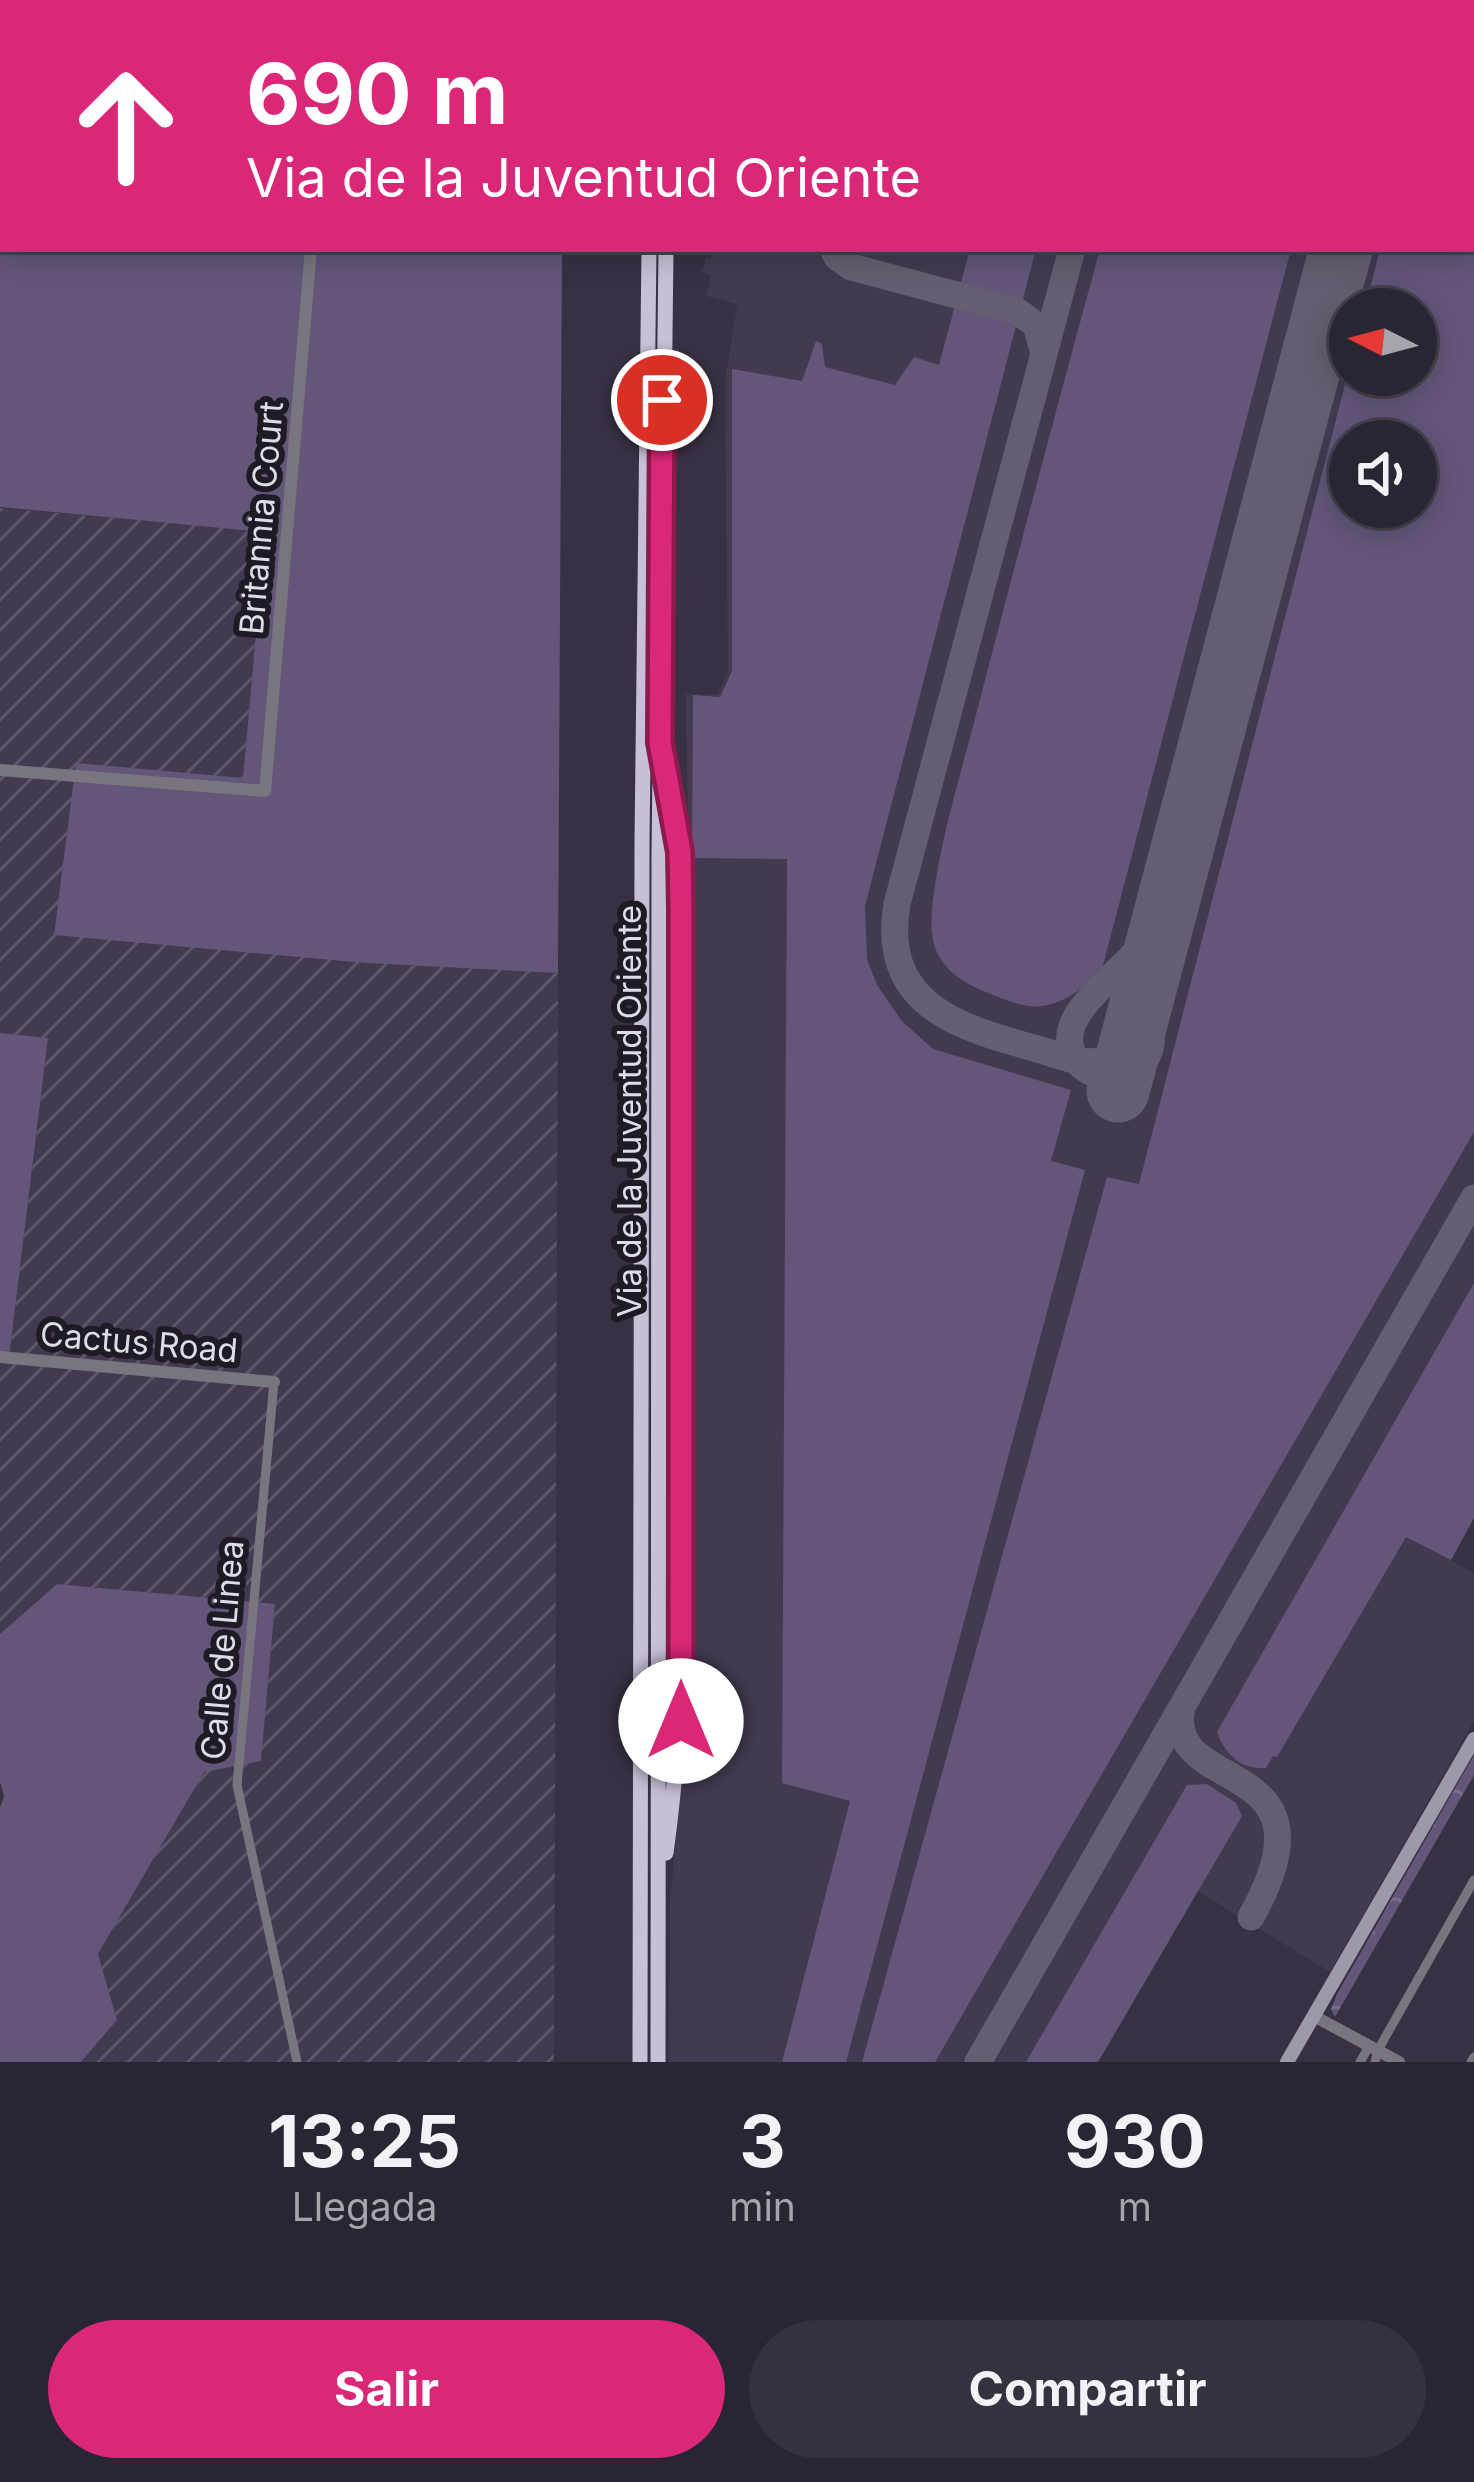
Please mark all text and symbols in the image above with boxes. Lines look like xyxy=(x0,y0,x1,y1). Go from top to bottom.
text: 690 m xyxy=(246,43,508,144)
icon: ahead xyxy=(48,48,204,204)
text: Via de la Juventud Oriente xyxy=(246,145,921,210)
north arrow xyxy=(1329,288,1437,396)
map controls xyxy=(1329,288,1437,528)
pin xyxy=(611,349,713,451)
icon: arrive xyxy=(629,367,695,433)
street label: Britannia Court xyxy=(231,400,291,636)
button: sound xyxy=(1329,420,1437,528)
street label: Via de la Juventud Oriente xyxy=(609,905,649,1317)
street label: Cactus Road xyxy=(39,1313,239,1371)
street label: Calle de Linea xyxy=(192,1539,252,1761)
position arrow xyxy=(618,1658,744,1784)
text: 13:25 xyxy=(268,2097,461,2184)
text: 3 xyxy=(739,2097,786,2184)
text: 930 xyxy=(1064,2097,1206,2184)
text: Llegada xyxy=(292,2183,438,2230)
text: min xyxy=(729,2183,796,2230)
text: m xyxy=(1118,2183,1152,2230)
button: Salir xyxy=(48,2320,725,2458)
button: Compartir xyxy=(749,2320,1426,2458)

